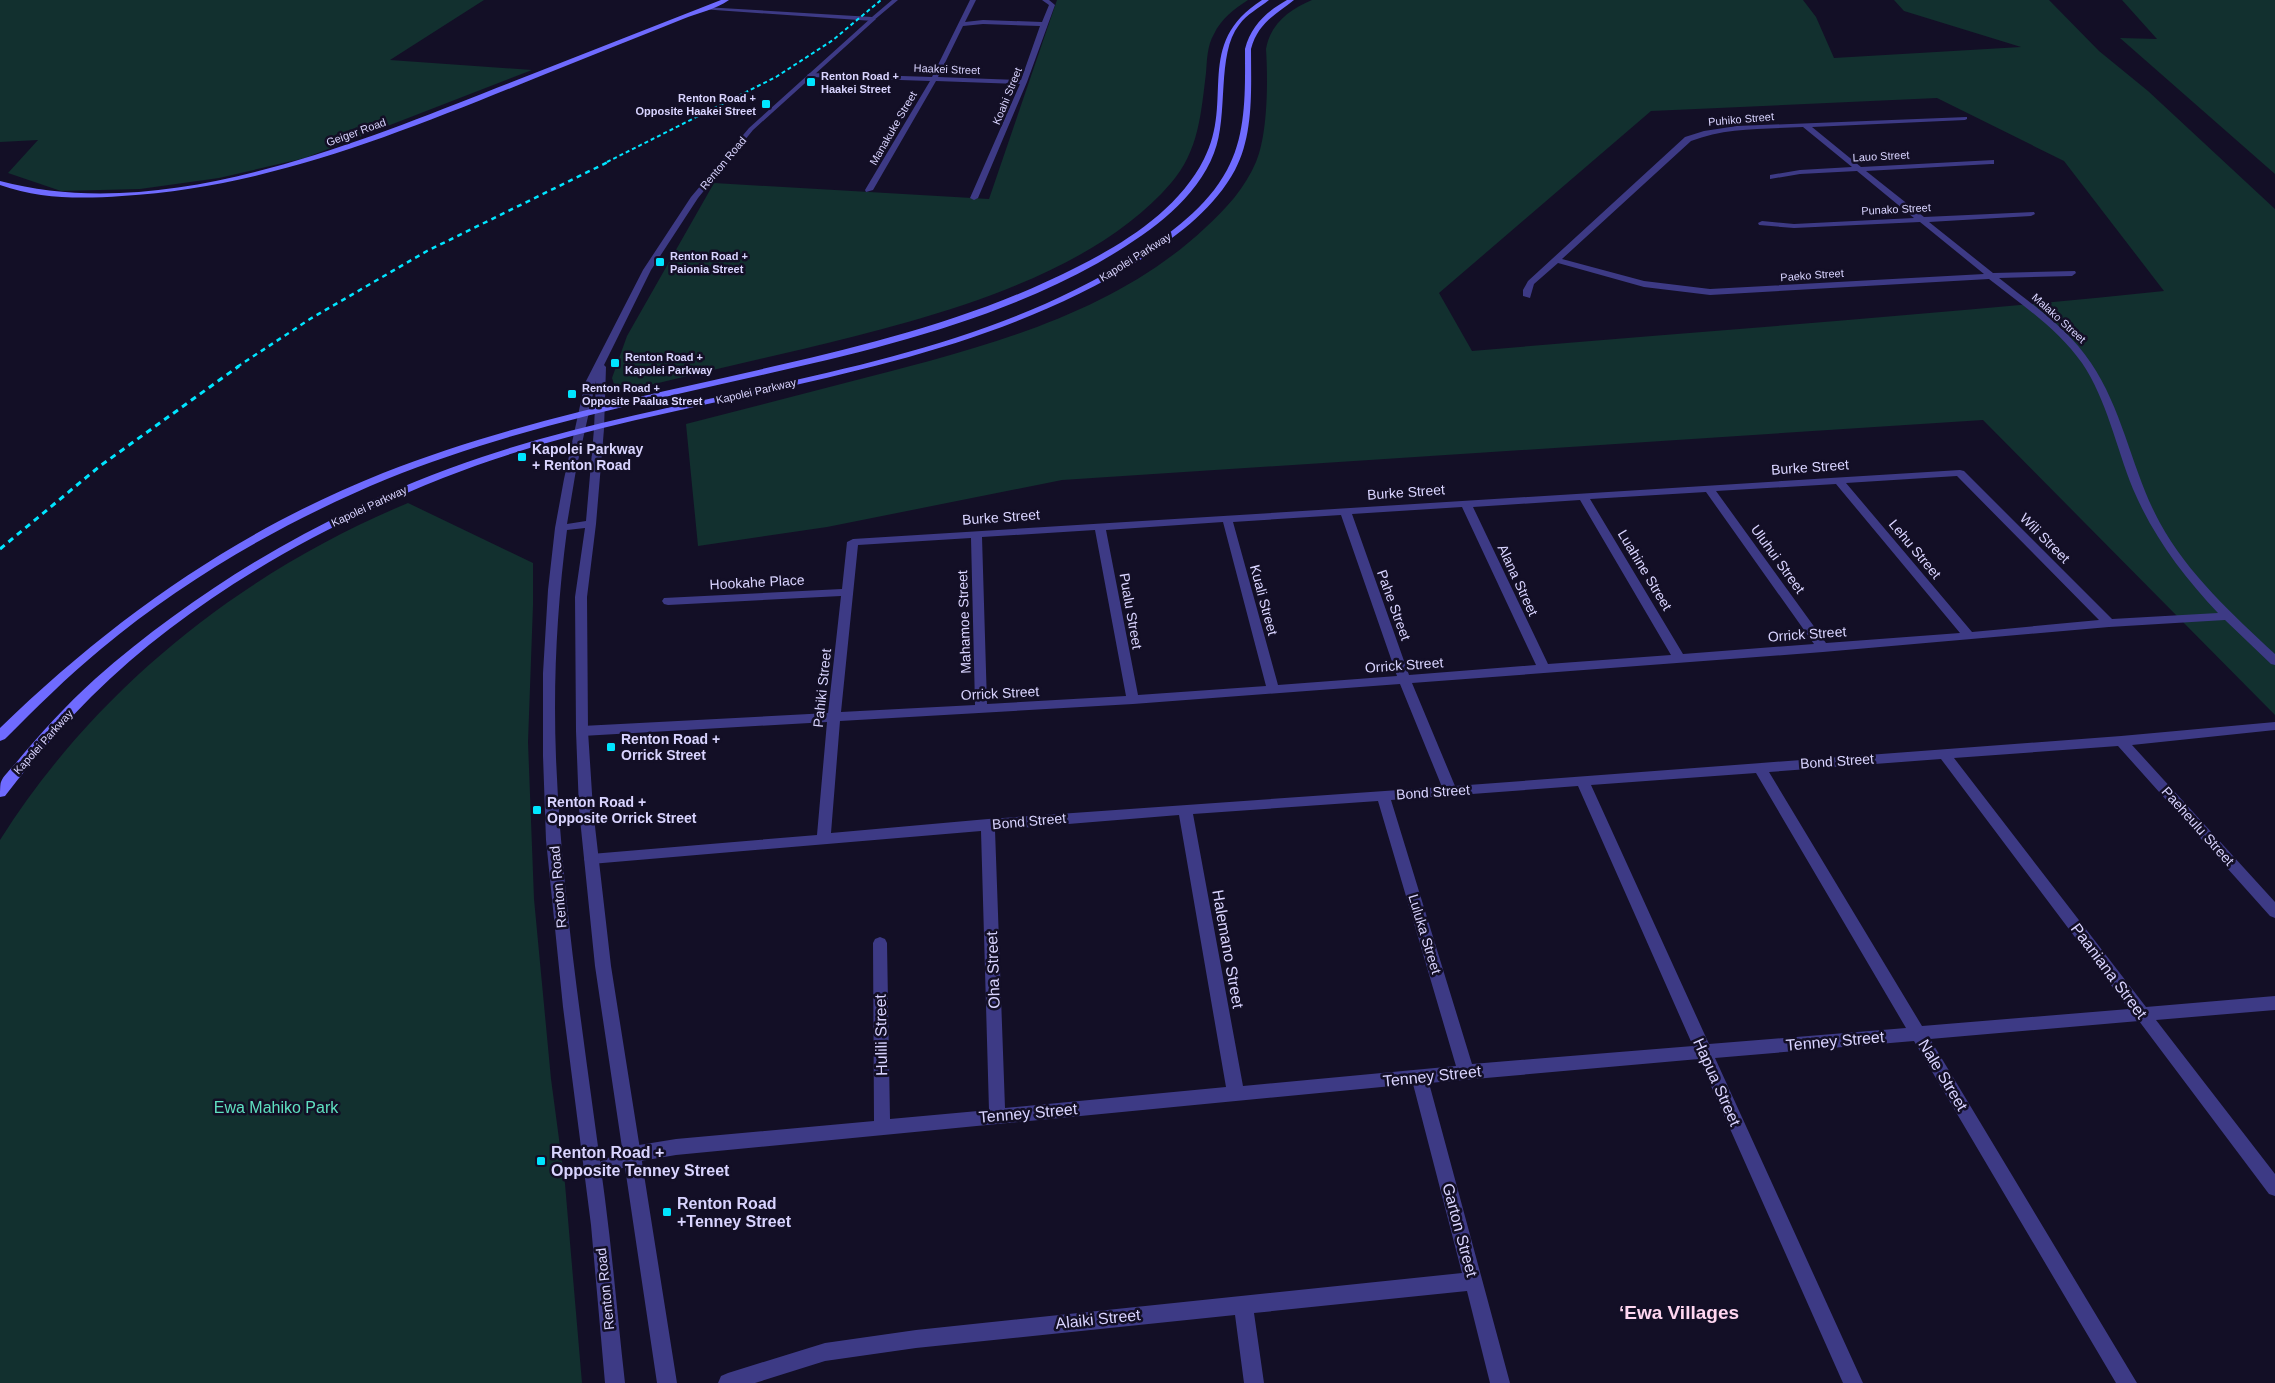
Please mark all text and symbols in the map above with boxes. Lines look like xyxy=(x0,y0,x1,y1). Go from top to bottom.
street label: Haakei Street xyxy=(913,62,981,76)
street label: Koahi Street xyxy=(990,66,1024,126)
place label: Renton Road + Haakei Street xyxy=(821,70,899,95)
marker: Renton Road + Haakei Street xyxy=(805,76,817,88)
street label: Manakuke Street xyxy=(867,89,919,167)
place label: Renton Road + Opposite Haakei Street xyxy=(636,92,756,117)
marker: Renton Road + Opposite Haakei Street xyxy=(760,98,772,110)
street label: Puhiko Street xyxy=(1708,110,1774,128)
street label: Geiger Road xyxy=(325,116,387,148)
street label: Renton Road xyxy=(698,134,748,192)
street label: Lauo Street xyxy=(1852,149,1910,163)
street label: Punako Street xyxy=(1861,201,1931,217)
street label: Kapolei Parkway xyxy=(1097,230,1173,284)
place label: Renton Road + Paionia Street xyxy=(670,250,748,275)
marker: Renton Road + Paionia Street xyxy=(654,256,666,268)
street label: Paeko Street xyxy=(1780,267,1844,283)
street label: Malako Street xyxy=(2030,291,2088,345)
place label: Renton Road + Kapolei Parkway xyxy=(625,351,713,376)
marker: Renton Road + Kapolei Parkway xyxy=(609,357,621,369)
street label: Kapolei Parkway xyxy=(715,376,798,406)
place label: Renton Road + Opposite Paalua Street xyxy=(582,382,703,407)
marker: Renton Road + Opposite Paalua Street xyxy=(566,388,578,400)
place label: Kapolei Parkway + Renton Road xyxy=(532,441,643,473)
marker: Kapolei Parkway + Renton Road xyxy=(516,451,528,463)
street label: Burke Street xyxy=(1771,456,1849,478)
street label: Burke Street xyxy=(1367,481,1445,503)
street label: Kapolei Parkway xyxy=(329,483,409,529)
street label: Burke Street xyxy=(962,506,1040,528)
street label: Wili Street xyxy=(2017,510,2073,566)
street label: Lehu Street xyxy=(1886,516,1944,582)
street label: Uluhui Street xyxy=(1748,522,1808,597)
street label: Luahine Street xyxy=(1615,527,1675,613)
street label: Alana Street xyxy=(1494,542,1542,618)
street label: Kuali Street xyxy=(1247,563,1281,637)
street label: Pahe Street xyxy=(1374,568,1414,643)
street label: Mahamoe Street xyxy=(954,570,974,674)
street label: Hookahe Place xyxy=(709,572,805,592)
street label: Pualu Street xyxy=(1116,572,1146,650)
street label: Orrick Street xyxy=(1767,623,1847,645)
street label: Pahiki Street xyxy=(810,648,834,728)
street label: Orrick Street xyxy=(1364,654,1444,676)
street label: Orrick Street xyxy=(960,683,1040,703)
street label: Kapolei Parkway xyxy=(11,707,75,776)
place label: Renton Road + Orrick Street xyxy=(621,731,720,763)
marker: Renton Road + Orrick Street xyxy=(605,741,617,753)
street label: Bond Street xyxy=(1800,750,1875,772)
street label: Bond Street xyxy=(1396,781,1471,803)
street label: Paeheulu Street xyxy=(2158,783,2238,869)
place label: Renton Road + Opposite Orrick Street xyxy=(547,794,697,826)
marker: Renton Road + Opposite Orrick Street xyxy=(531,804,543,816)
street label: Bond Street xyxy=(991,810,1067,832)
street label: Renton Road xyxy=(546,845,570,929)
street label: Halemano Street xyxy=(1209,888,1247,1010)
street label: Luluka Street xyxy=(1405,892,1445,976)
street label: Paaniana Street xyxy=(2068,920,2151,1022)
street label: Oha Street xyxy=(983,930,1003,1009)
street label: Hulili Street xyxy=(872,993,890,1076)
street label: Tenney Street xyxy=(1785,1028,1885,1054)
street label: Hapua Street xyxy=(1690,1035,1744,1129)
street label: Nale Street xyxy=(1915,1036,1971,1114)
street label: Tenney Street xyxy=(1382,1062,1483,1090)
park label: Ewa Mahiko Park xyxy=(214,1099,339,1116)
street label: Tenney Street xyxy=(978,1100,1078,1126)
place label: Renton Road + Opposite Tenney Street xyxy=(551,1144,730,1179)
marker: Renton Road + Opposite Tenney Street xyxy=(535,1155,547,1167)
street label: Garton Street xyxy=(1439,1181,1481,1279)
place label: Renton Road +Tenney Street xyxy=(677,1195,792,1230)
marker: Renton Road +Tenney Street xyxy=(661,1206,673,1218)
street label: Renton Road xyxy=(593,1247,617,1331)
district label: ‘Ewa Villages xyxy=(1619,1302,1739,1323)
street label: Alaiki Street xyxy=(1055,1306,1142,1332)

